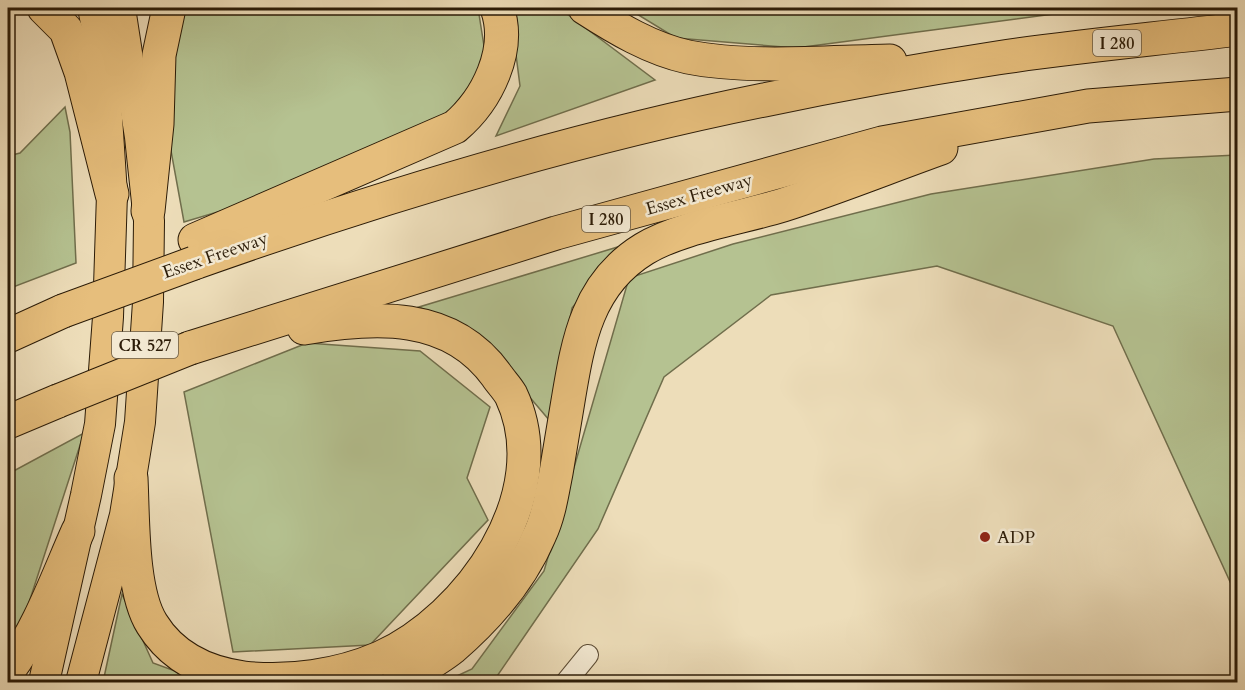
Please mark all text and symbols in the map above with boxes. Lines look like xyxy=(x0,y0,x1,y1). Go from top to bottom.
road number: I 280 xyxy=(1093,30,1141,56)
street label: Essex Freeway xyxy=(643,167,756,222)
road number: I 280 xyxy=(582,206,630,232)
street label: Essex Freeway xyxy=(159,226,272,285)
road number: CR 527 xyxy=(112,332,178,358)
place label: ADP xyxy=(997,525,1035,550)
marker: ADP xyxy=(978,530,992,544)

